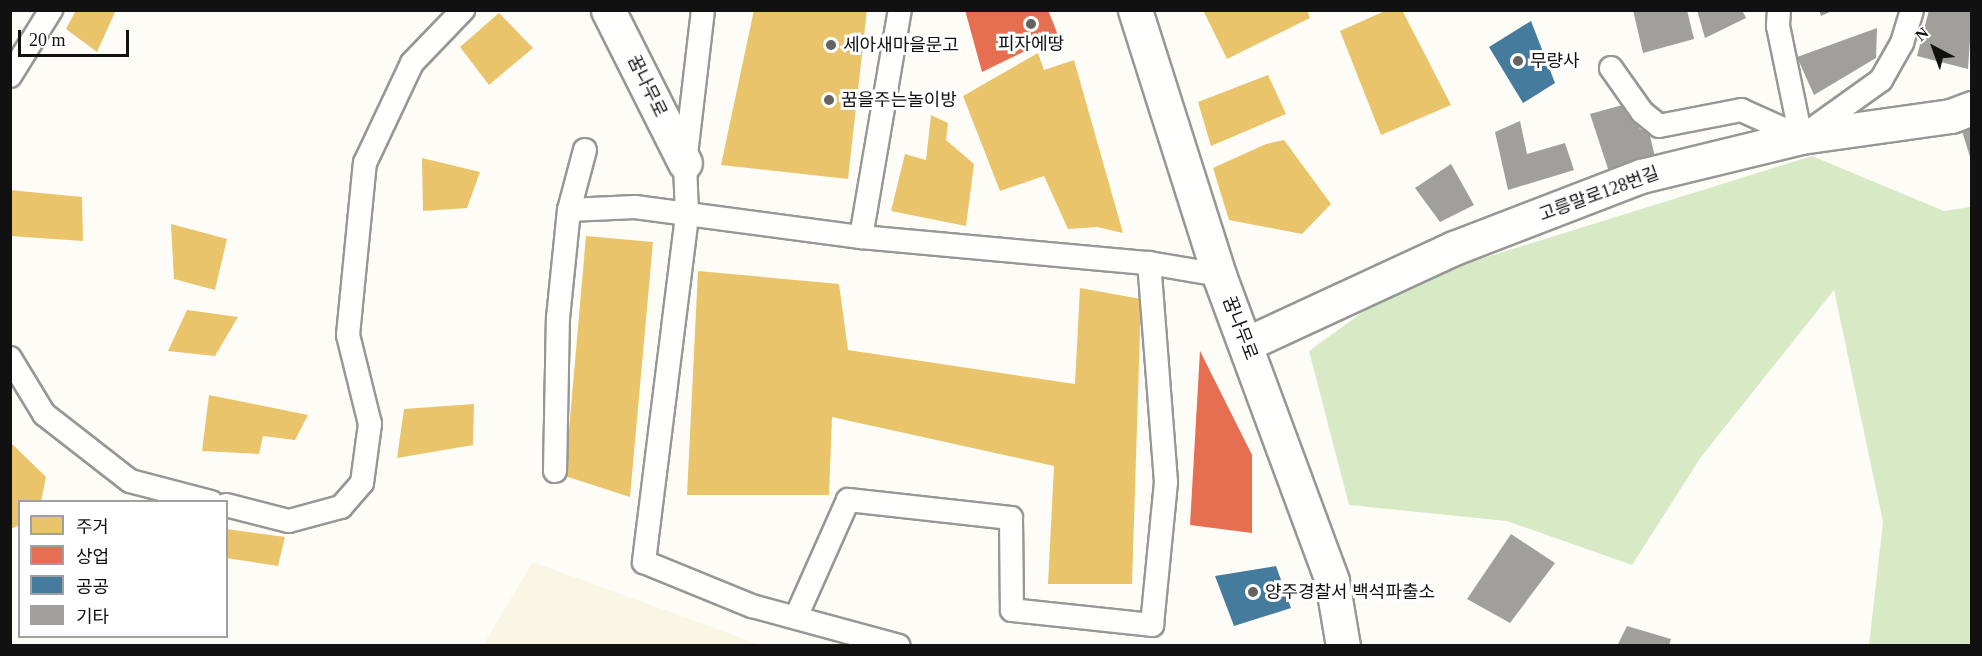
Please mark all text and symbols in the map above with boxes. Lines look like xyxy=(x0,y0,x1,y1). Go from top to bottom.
marker: 피자에땅 xyxy=(1024,17,1038,31)
scale bar xyxy=(21,18,132,56)
north arrow xyxy=(1904,18,1964,78)
text: N xyxy=(1912,24,1932,44)
text: 20 m xyxy=(29,30,66,50)
place label: 피자에땅 xyxy=(998,33,1064,55)
place label: 세아새마을문고 xyxy=(843,34,959,56)
marker: 세아새마을문고 xyxy=(824,38,838,52)
place label: 무량사 xyxy=(1530,50,1580,72)
street label: 꿈나무로 xyxy=(623,51,671,121)
marker: 무량사 xyxy=(1511,54,1525,68)
place label: 꿈을주는놀이방 xyxy=(841,89,957,111)
marker: 꿈을주는놀이방 xyxy=(822,93,836,107)
street label: 고릉말로128번길 xyxy=(1536,162,1662,226)
street label: 꿈나무로 xyxy=(1218,293,1262,363)
legend xyxy=(18,500,228,638)
text: 주거 xyxy=(76,517,109,537)
text: 상업 xyxy=(76,547,109,567)
text: 공공 xyxy=(76,577,109,597)
place label: 양주경찰서 백석파출소 xyxy=(1265,581,1435,603)
marker: 양주경찰서 백석파출소 xyxy=(1246,585,1260,599)
text: 기타 xyxy=(76,607,109,627)

